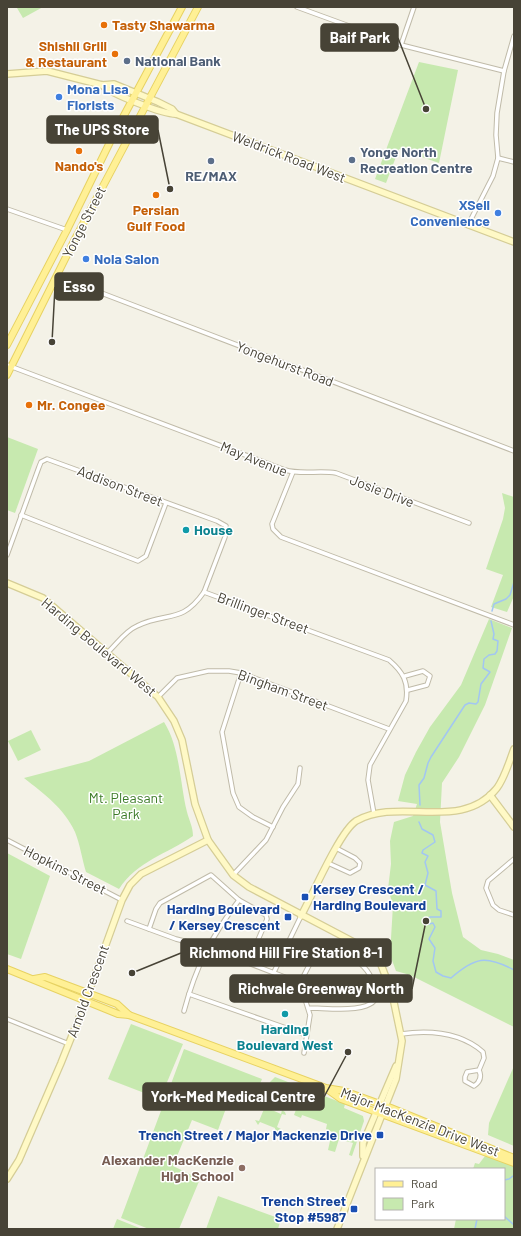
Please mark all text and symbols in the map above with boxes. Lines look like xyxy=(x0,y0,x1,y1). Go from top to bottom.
place label: Tasty Shawarma xyxy=(112,16,215,33)
marker: Tasty Shawarma xyxy=(99,20,109,30)
callout: Baif Park xyxy=(321,24,398,51)
text: Baif Park xyxy=(330,28,390,46)
place label: Shishli Grill & Restaurant xyxy=(25,37,107,70)
marker: Shishli Grill & Restaurant xyxy=(110,49,120,59)
place label: National Bank xyxy=(135,52,221,69)
marker: National Bank xyxy=(122,56,132,66)
place label: Mona Lisa Florists xyxy=(67,80,129,113)
marker: Mona Lisa Florists xyxy=(54,92,64,102)
callout: The UPS Store xyxy=(47,116,158,143)
text: The UPS Store xyxy=(54,120,150,138)
street label: Weldrick Road West xyxy=(230,127,348,186)
place label: Yonge North Recreation Centre xyxy=(360,143,473,176)
marker: Nando's xyxy=(74,146,84,156)
marker: Yonge North Recreation Centre xyxy=(347,155,357,165)
marker: RE/MAX xyxy=(206,156,216,166)
place label: Nando's xyxy=(55,157,103,174)
place label: RE/MAX xyxy=(185,167,237,184)
street label: Yonge Street xyxy=(58,183,109,260)
marker: Persian Gulf Food xyxy=(151,190,161,200)
place label: XSell Convenience xyxy=(410,196,490,229)
place label: Persian Gulf Food xyxy=(127,201,185,234)
marker: XSell Convenience xyxy=(493,208,503,218)
place label: Nola Salon xyxy=(94,250,159,267)
marker: Nola Salon xyxy=(81,254,91,264)
callout: Esso xyxy=(55,273,103,300)
text: Esso xyxy=(63,277,95,295)
street label: Yongehurst Road xyxy=(234,337,336,390)
place label: Mr. Congee xyxy=(37,396,106,413)
marker: Mr. Congee xyxy=(24,400,34,410)
street label: May Avenue xyxy=(218,437,290,480)
street label: Addison Street xyxy=(75,461,165,510)
street label: Josie Drive xyxy=(348,471,417,511)
place label: House xyxy=(194,521,233,538)
marker: House xyxy=(181,525,191,535)
street label: Brillinger Street xyxy=(215,588,311,637)
street label: Harding Boulevard West xyxy=(38,594,160,700)
street label: Bingham Street xyxy=(236,665,331,714)
park label: Mt. Pleasant Park xyxy=(89,789,163,822)
street label: Hopkins Street xyxy=(21,841,109,898)
place label: Kersey Crescent / Harding Boulevard xyxy=(313,880,426,913)
marker: Kersey Crescent / Harding Boulevard xyxy=(300,892,310,902)
place label: Harding Boulevard / Kersey Crescent xyxy=(167,900,280,933)
marker: Harding Boulevard / Kersey Crescent xyxy=(283,912,293,922)
callout: Richmond Hill Fire Station 8-1 xyxy=(181,939,391,966)
street label: Arnold Crescent xyxy=(63,942,112,1039)
text: Richmond Hill Fire Station 8-1 xyxy=(189,943,383,961)
callout: Richvale Greenway North xyxy=(230,975,412,1002)
text: Richvale Greenway North xyxy=(238,979,404,997)
marker: Harding Boulevard West xyxy=(280,1009,290,1019)
place label: Harding Boulevard West xyxy=(237,1020,333,1053)
callout: York-Med Medical Centre xyxy=(143,1083,324,1110)
street label: Major MacKenzie Drive West xyxy=(338,1083,502,1160)
text: York-Med Medical Centre xyxy=(151,1087,315,1105)
place label: Trench Street / Major Mackenzie Drive xyxy=(138,1126,372,1143)
marker: Trench Street / Major Mackenzie Drive xyxy=(375,1130,385,1140)
place label: Alexander MacKenzie High School xyxy=(101,1151,234,1184)
marker: Alexander MacKenzie High School xyxy=(237,1163,247,1173)
legend xyxy=(375,1168,505,1220)
text: Road xyxy=(411,1176,438,1190)
place label: Trench Street Stop #5987 xyxy=(261,1192,346,1225)
text: Park xyxy=(411,1196,435,1210)
marker: Trench Street Stop #5987 xyxy=(349,1204,359,1214)

